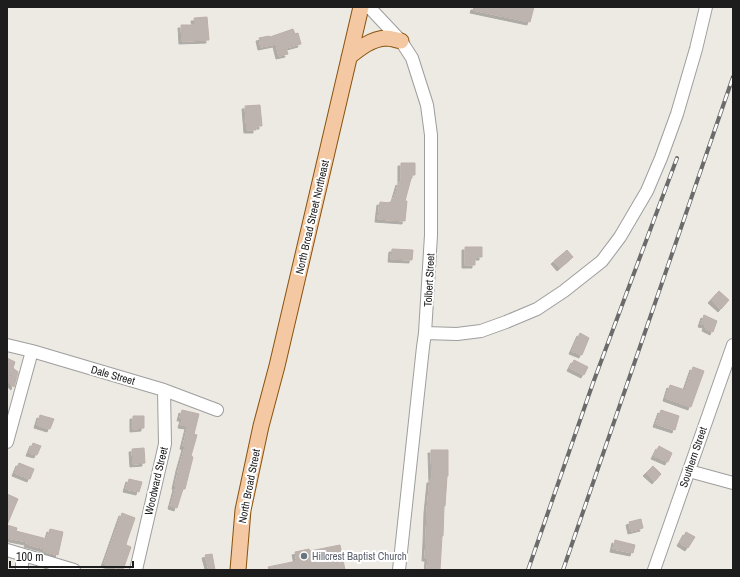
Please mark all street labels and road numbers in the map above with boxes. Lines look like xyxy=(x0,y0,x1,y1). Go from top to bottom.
street label: North Broad Street Northeast xyxy=(292,158,332,275)
street label: Tolbert Street xyxy=(421,252,437,307)
street label: Dale Street xyxy=(89,362,137,388)
street label: Southern Street xyxy=(676,424,710,489)
street label: Woodward Street xyxy=(141,445,171,516)
street label: North Broad Street xyxy=(235,447,263,524)

